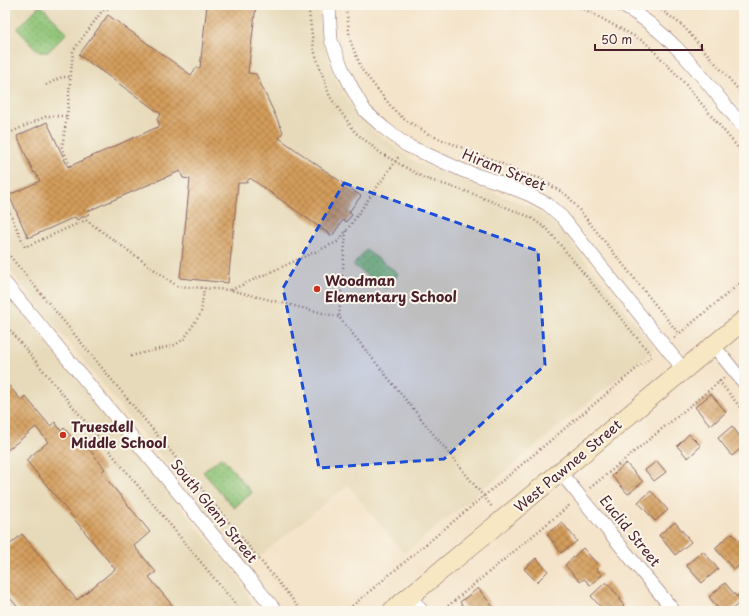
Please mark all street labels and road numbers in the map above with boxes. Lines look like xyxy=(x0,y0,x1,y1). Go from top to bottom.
street label: Hiram Street xyxy=(459,143,549,196)
street label: West Pawnee Street xyxy=(509,414,626,517)
street label: South Glenn Street xyxy=(166,454,263,567)
street label: Euclid Street xyxy=(595,491,666,571)

